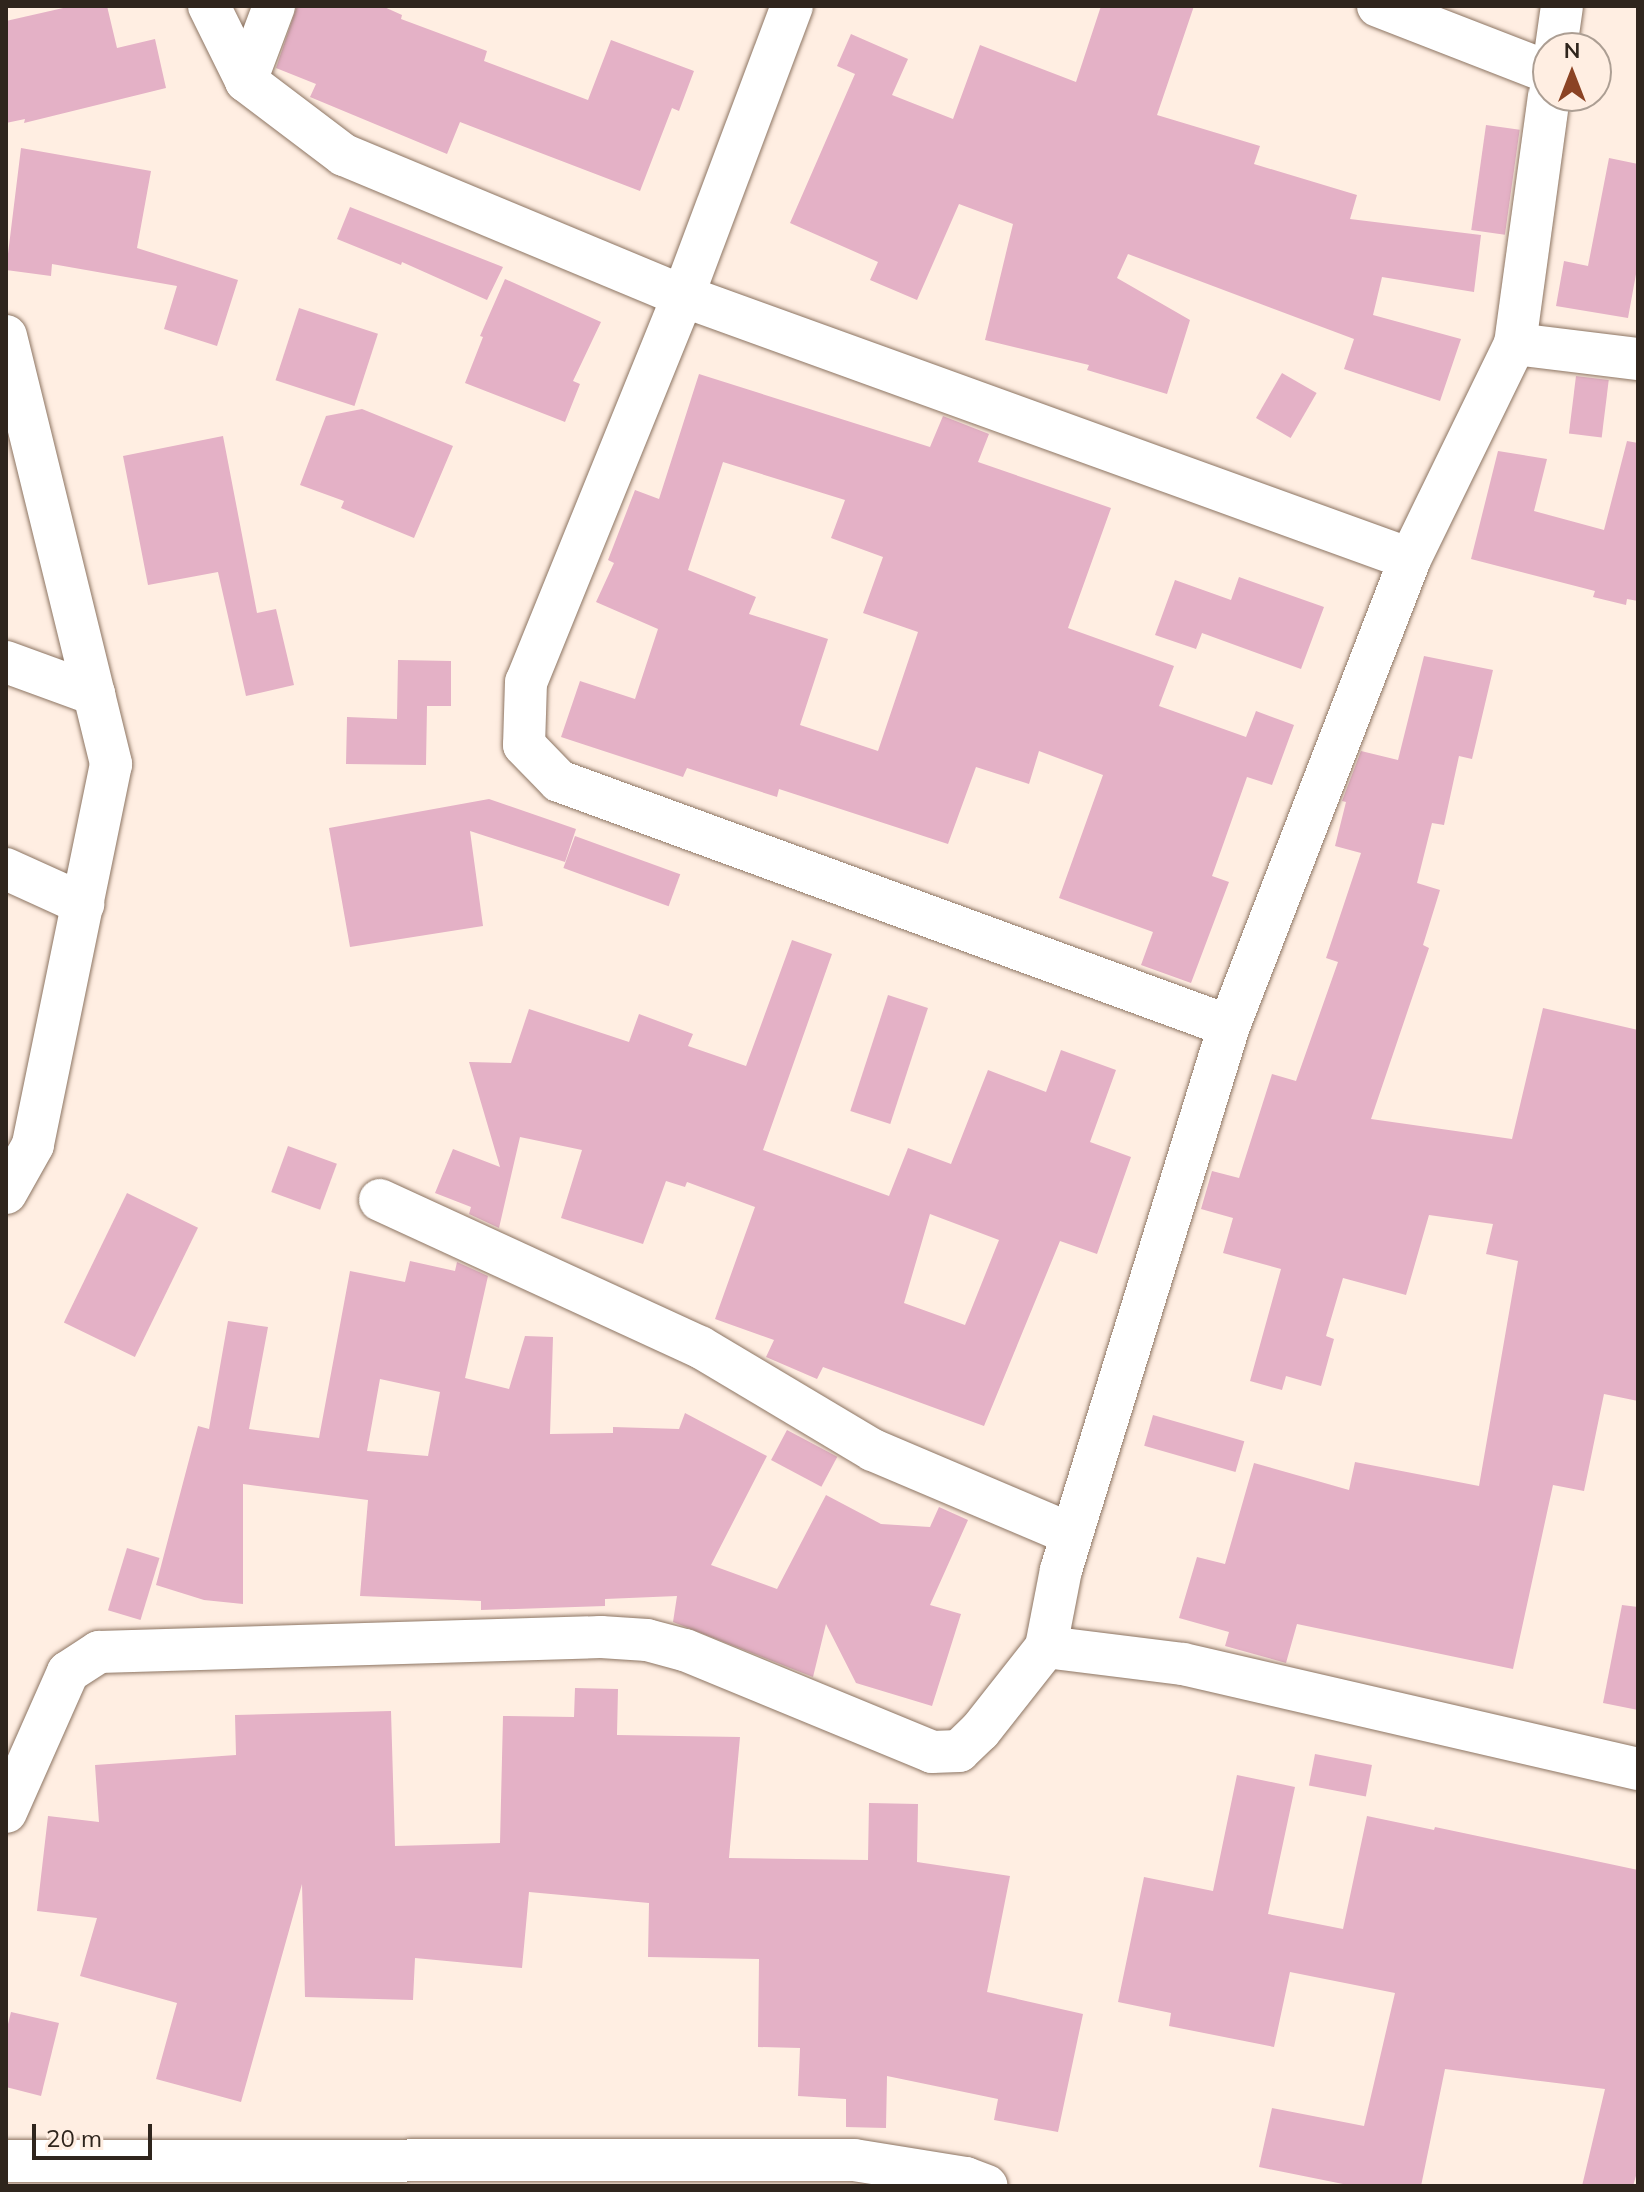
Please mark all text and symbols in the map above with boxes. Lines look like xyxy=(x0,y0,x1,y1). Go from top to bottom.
north arrow xyxy=(1532,32,1612,112)
text: N xyxy=(1564,36,1580,64)
scale bar xyxy=(36,2108,156,2158)
text: 20 m xyxy=(46,2123,102,2153)

